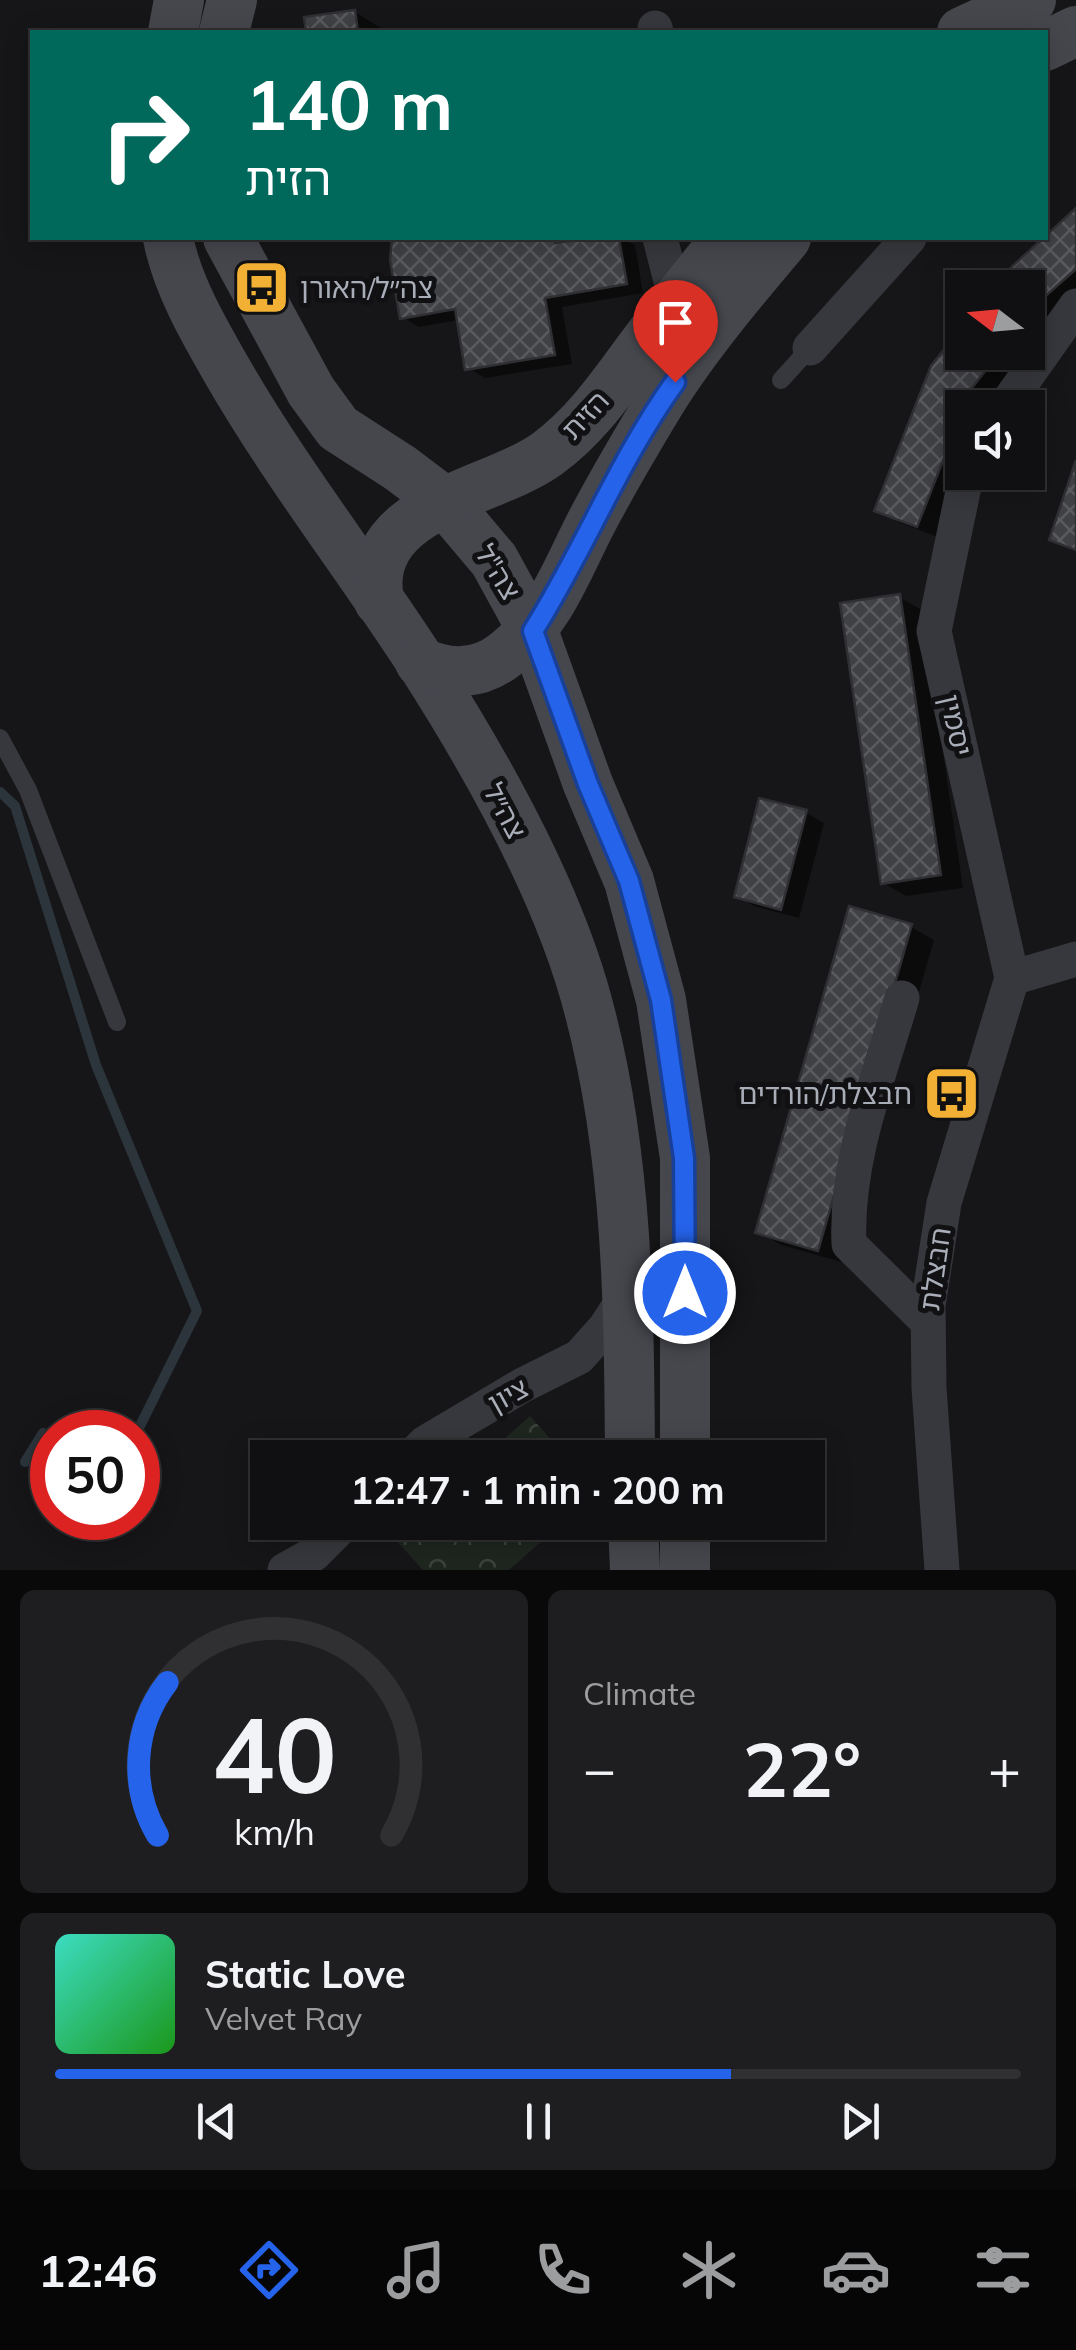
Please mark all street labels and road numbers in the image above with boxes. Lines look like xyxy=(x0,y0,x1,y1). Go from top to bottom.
street label: הזית xyxy=(554,383,616,446)
street label: צה"ל xyxy=(468,538,529,606)
street label: יסמין xyxy=(932,691,981,759)
street label: צה״ל xyxy=(476,777,535,845)
street label: חבצלת xyxy=(911,1225,958,1313)
street label: ציון xyxy=(481,1369,534,1420)

